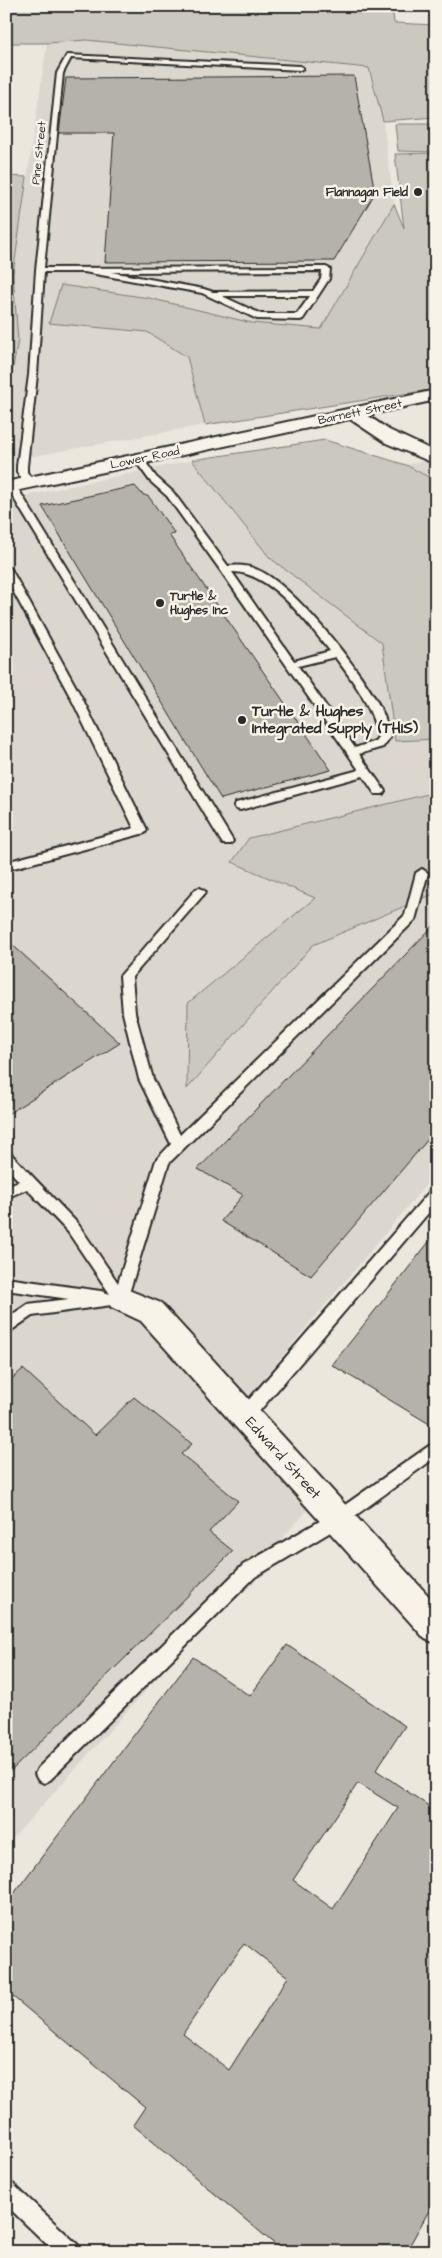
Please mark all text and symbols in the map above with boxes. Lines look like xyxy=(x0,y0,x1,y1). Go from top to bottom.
street label: Pine Street xyxy=(27,120,51,186)
place label: Flannagan Field xyxy=(326,184,409,203)
marker: Flannagan Field xyxy=(412,186,424,198)
street label: Barnett Street xyxy=(317,395,404,429)
street label: Lower Road xyxy=(109,442,181,474)
place label: Turtle & Hughes Inc xyxy=(169,588,229,621)
marker: Turtle & Hughes Inc xyxy=(154,597,166,609)
place label: Turtle & Hughes Integrated Supply (THIS) xyxy=(251,701,419,741)
marker: Turtle & Hughes Integrated Supply (THIS) xyxy=(236,714,248,726)
street label: Edward Street xyxy=(240,1412,326,1504)

